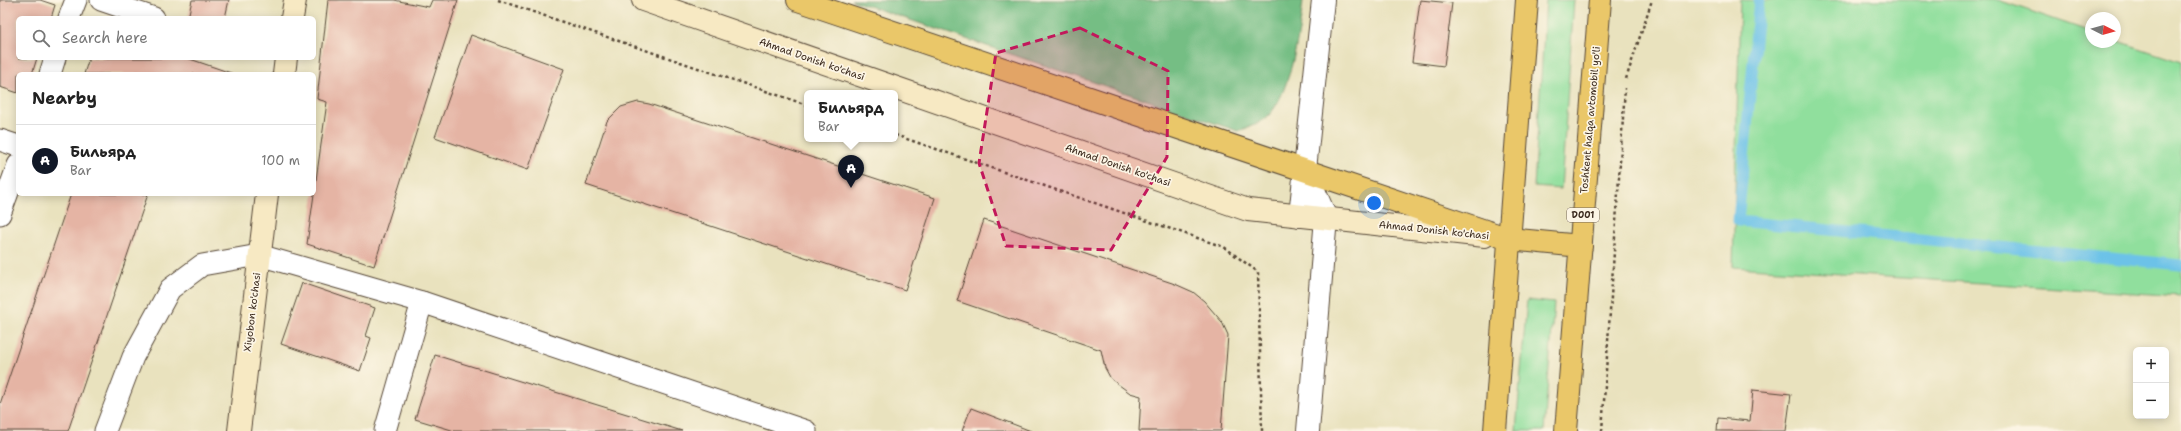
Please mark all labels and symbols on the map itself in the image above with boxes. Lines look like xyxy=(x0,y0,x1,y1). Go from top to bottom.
north arrow xyxy=(2085,12,2121,48)
street label: Ahmad Donish ko'chasi xyxy=(757,35,867,83)
street label: Toshkent halqa avtomobil yo'li xyxy=(1577,46,1603,194)
street label: Ahmad Donish ko'chasi xyxy=(1063,141,1173,189)
pin: A xyxy=(838,155,864,188)
your location xyxy=(1364,193,1384,213)
road number: D001 xyxy=(1567,208,1599,222)
street label: Ahmad Donish ko'chasi xyxy=(1378,218,1490,242)
street label: Xiyobon ko'chasi xyxy=(241,271,263,352)

